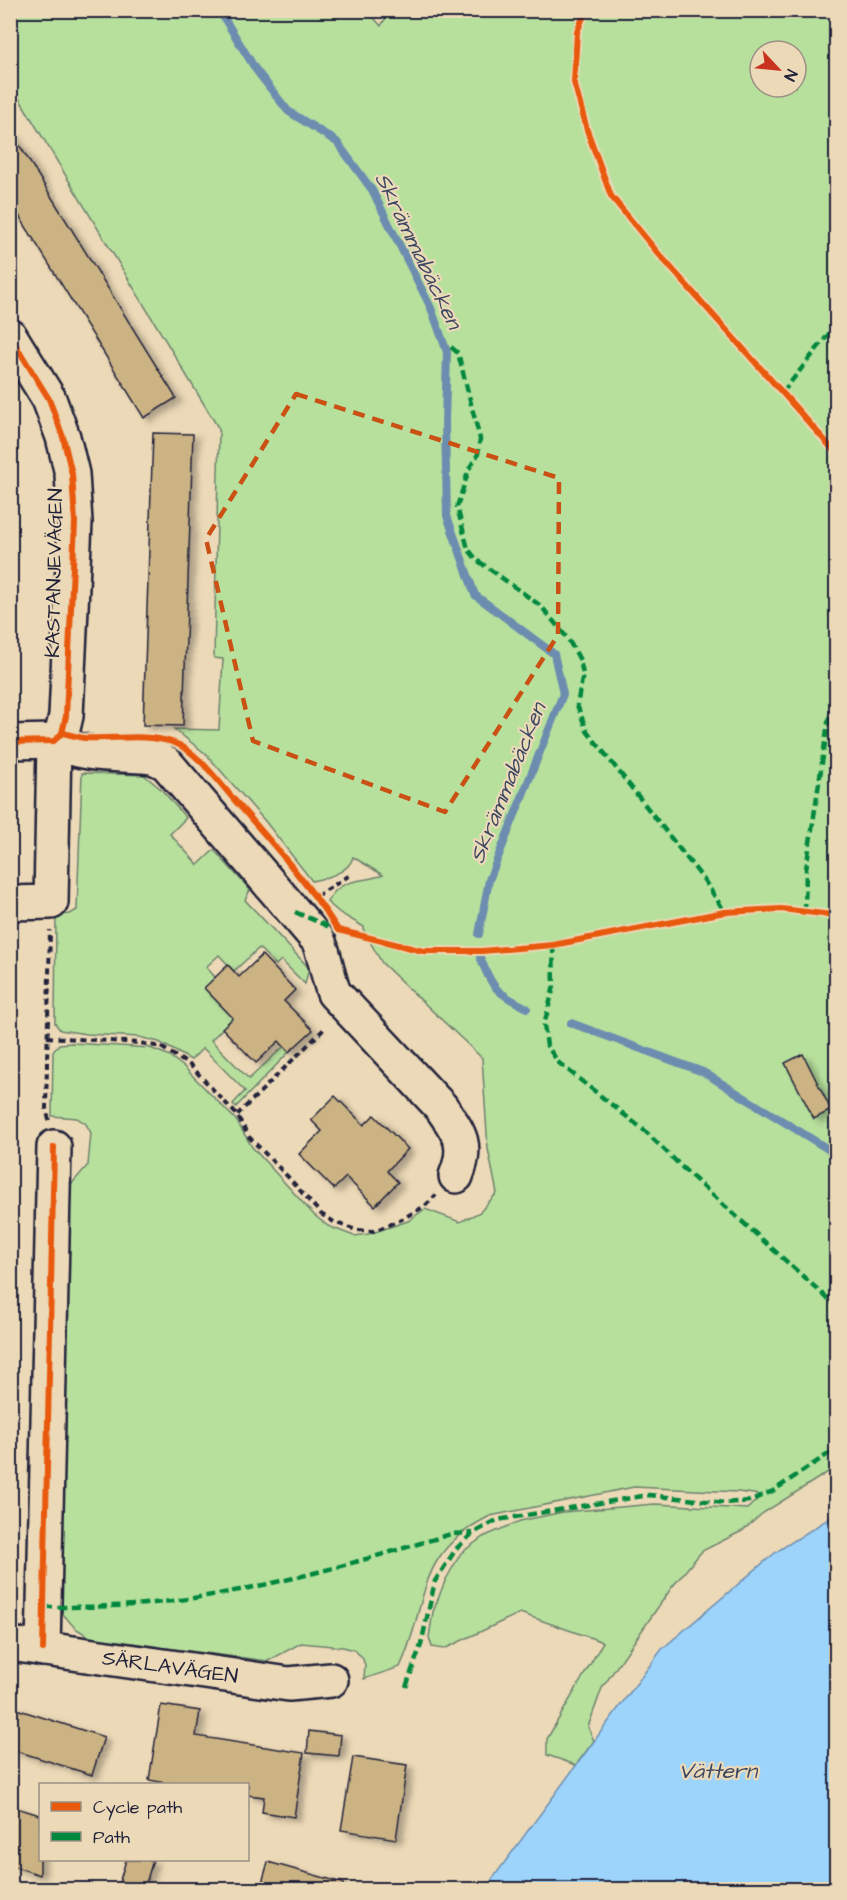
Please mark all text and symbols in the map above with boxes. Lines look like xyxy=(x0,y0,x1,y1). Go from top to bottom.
north arrow xyxy=(748,39,808,99)
text: N xyxy=(778,66,803,84)
water label: Skrämmabäcken xyxy=(367,168,470,336)
street label: KASTANJEVÄGEN xyxy=(38,488,70,658)
water label: Skrämmabäcken xyxy=(462,696,555,868)
street label: SÄRLAVÄGEN xyxy=(100,1643,240,1691)
water label: Vättern xyxy=(679,1756,759,1787)
legend xyxy=(39,1783,249,1861)
text: Cycle path xyxy=(93,1795,182,1821)
text: Path xyxy=(93,1825,130,1850)

